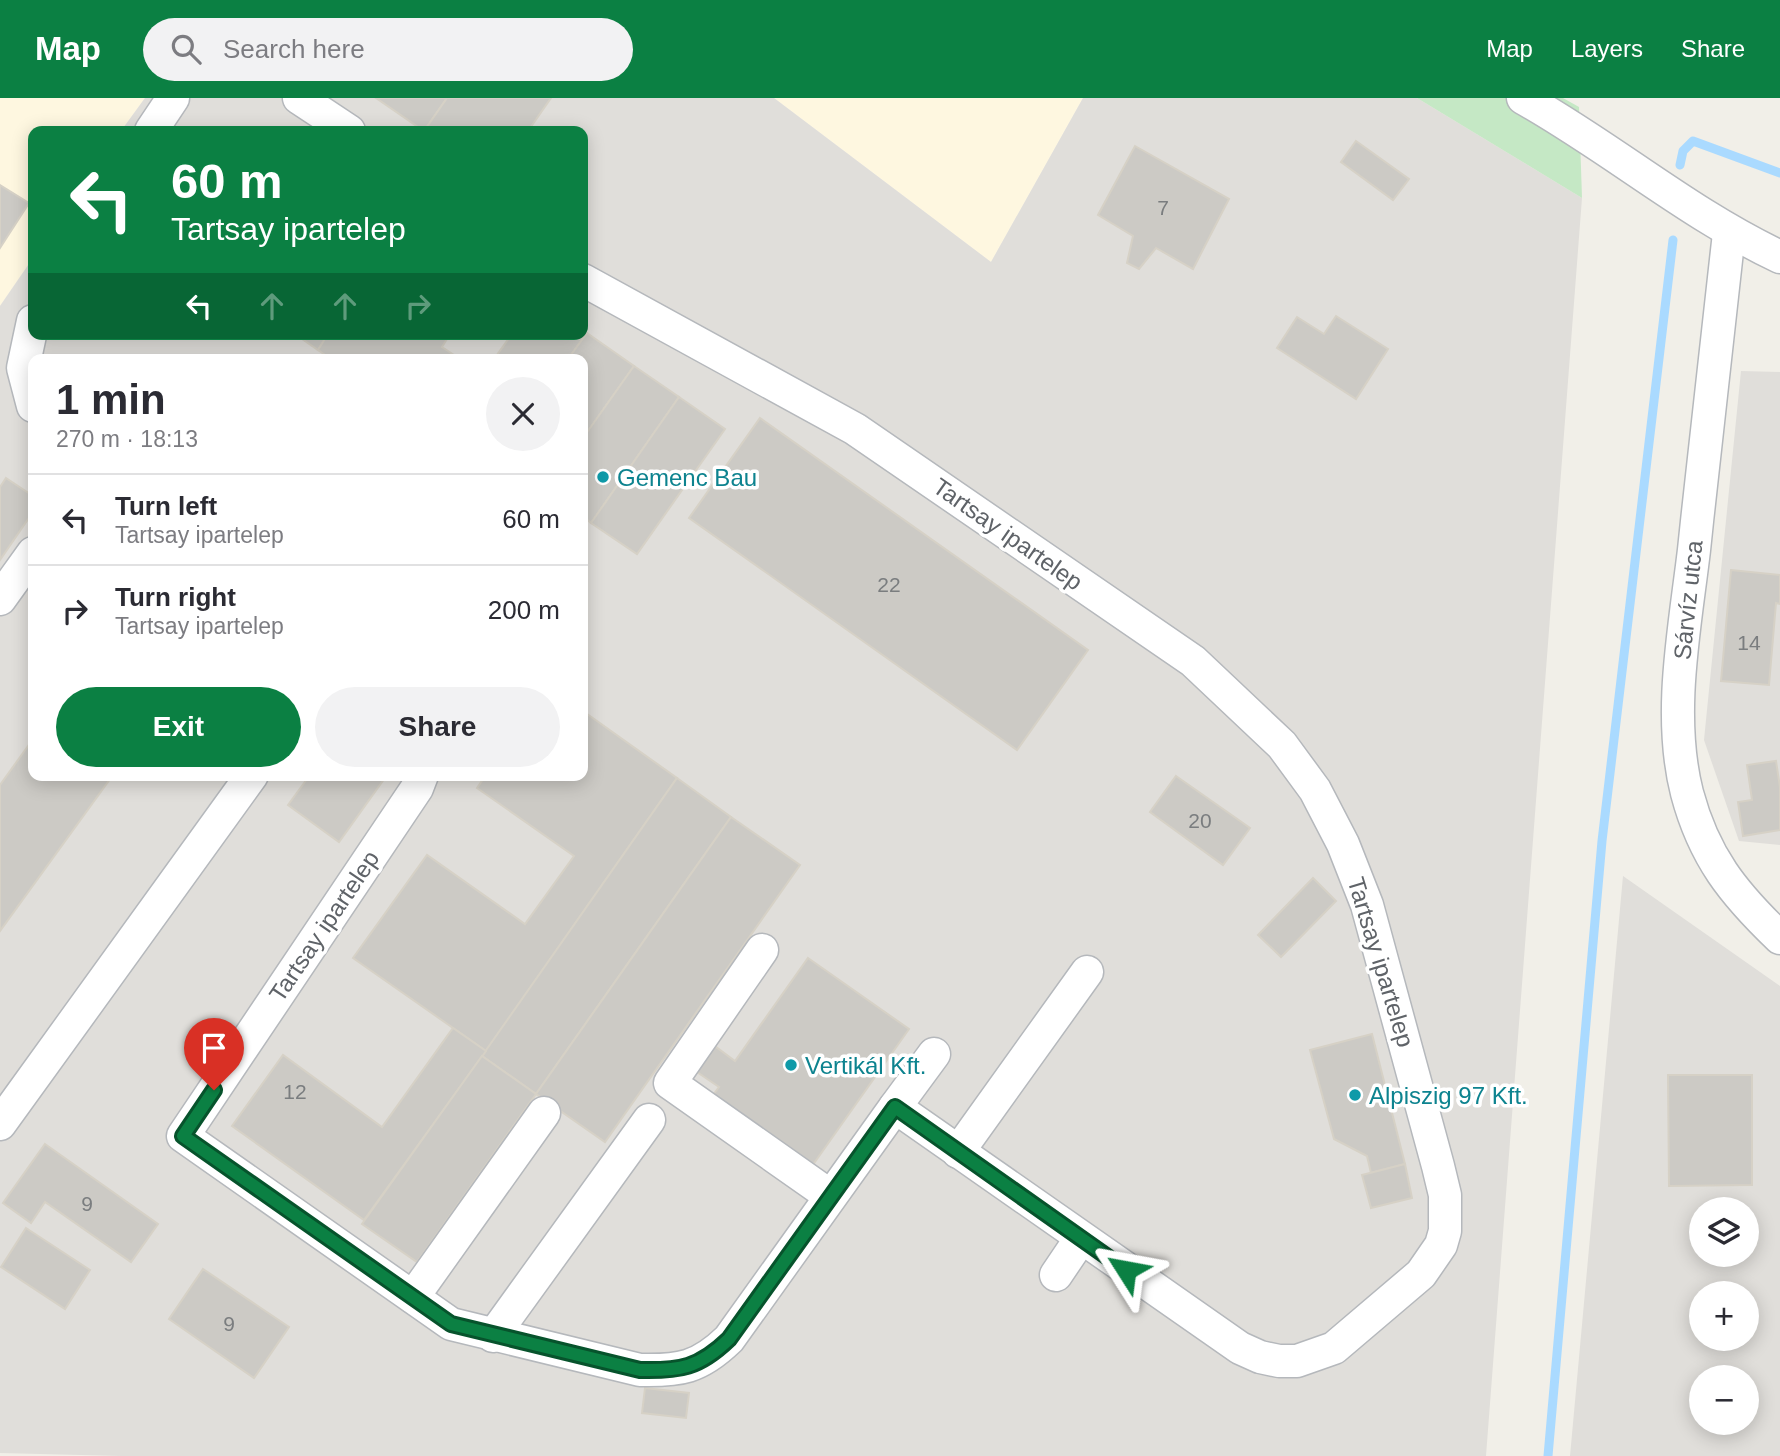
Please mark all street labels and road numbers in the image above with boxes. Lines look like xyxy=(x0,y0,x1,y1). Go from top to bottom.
street label: Tartsay ipartelep xyxy=(928,472,1088,596)
street label: Sárvíz utca xyxy=(1668,538,1708,661)
street label: Tartsay ipartelep xyxy=(264,845,384,1007)
street label: Tartsay ipartelep xyxy=(1342,874,1420,1050)

